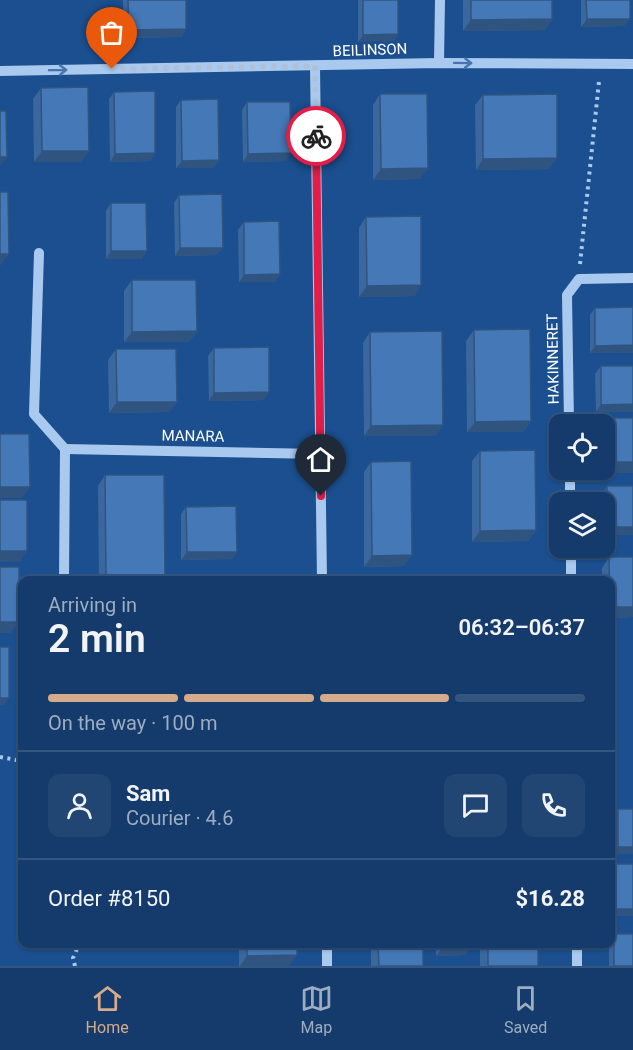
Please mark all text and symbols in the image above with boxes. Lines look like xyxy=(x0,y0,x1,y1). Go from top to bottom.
pin xyxy=(86,7,137,69)
icon: bag xyxy=(95,16,128,49)
street label: BEILINSON xyxy=(332,40,408,60)
one-way arrow xyxy=(453,57,473,69)
one-way arrow xyxy=(48,64,68,76)
courier xyxy=(286,106,346,166)
icon: bike xyxy=(300,120,333,153)
street label: HAKINNERET xyxy=(543,313,563,405)
map controls xyxy=(549,414,615,558)
button: locate xyxy=(549,414,615,480)
street label: MANARA xyxy=(162,426,225,446)
pin xyxy=(295,434,346,496)
icon: home xyxy=(304,443,337,476)
button: layers xyxy=(549,492,615,558)
text: Arriving in xyxy=(48,593,137,617)
text: 06:32–06:37 xyxy=(458,615,585,640)
text: 2 min xyxy=(48,616,146,662)
text: On the way · 100 m xyxy=(48,711,217,735)
button: person xyxy=(48,774,111,837)
button: chat xyxy=(444,774,507,837)
button: phone xyxy=(522,774,585,837)
text: Sam xyxy=(126,781,170,806)
text: Courier · 4.6 xyxy=(126,806,233,830)
text: Order #8150 xyxy=(48,886,170,911)
text: $16.28 xyxy=(516,886,585,911)
tab: Home xyxy=(86,982,129,1037)
tab: Map xyxy=(300,982,333,1037)
tab: Saved xyxy=(504,982,547,1037)

